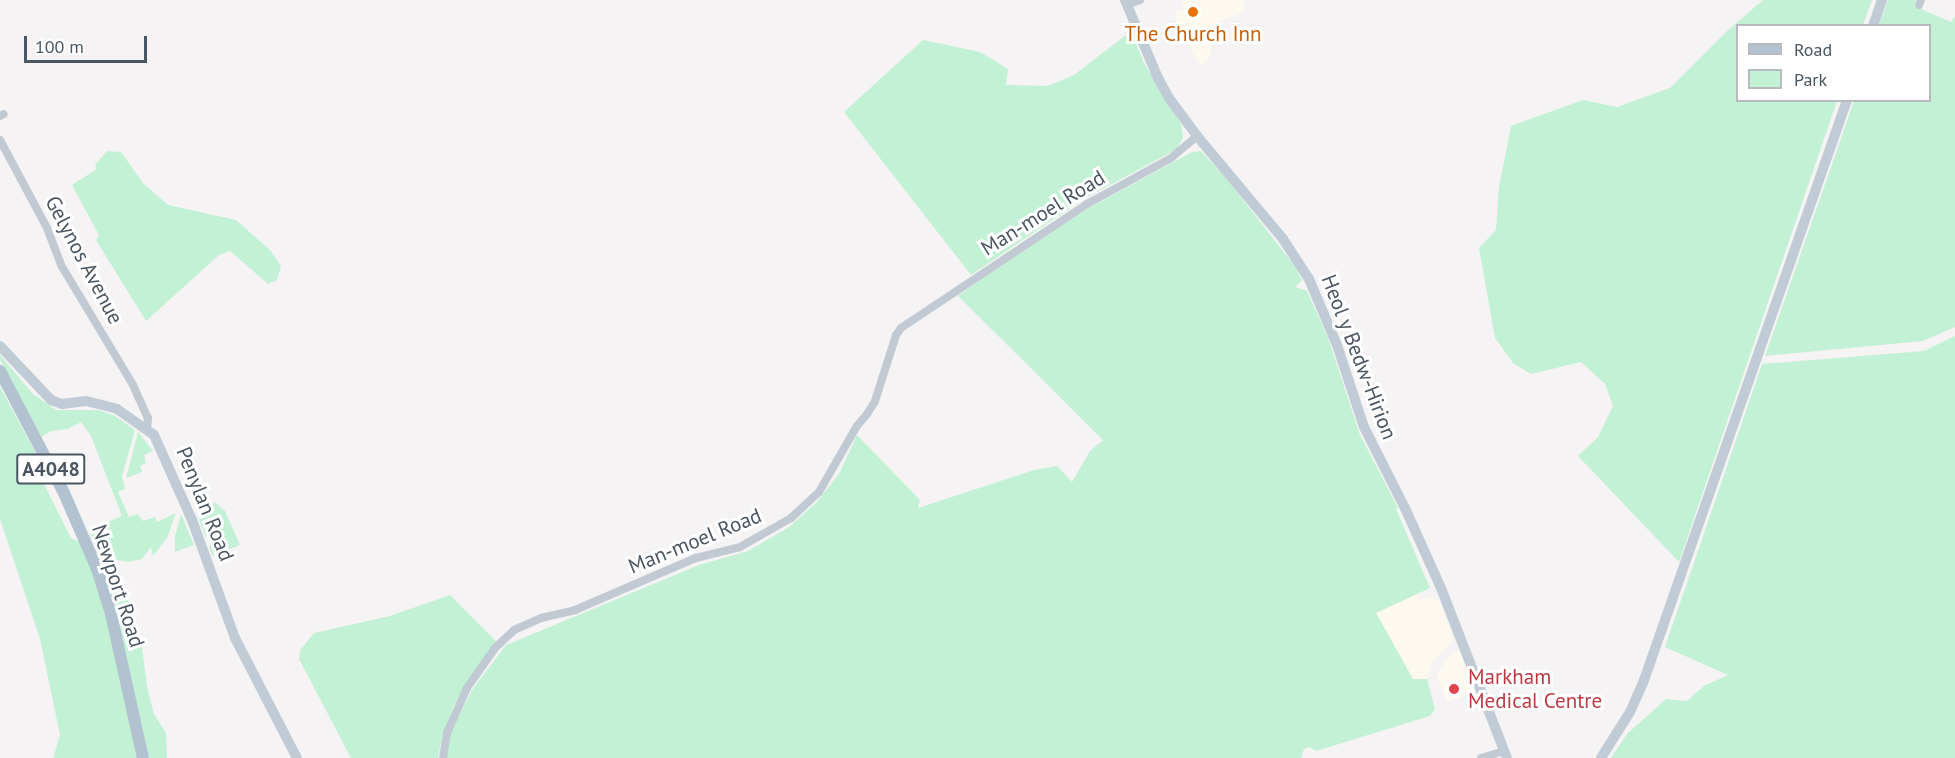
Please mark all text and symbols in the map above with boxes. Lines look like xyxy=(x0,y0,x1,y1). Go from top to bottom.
marker: The Church Inn xyxy=(1186,5,1200,19)
place label: The Church Inn xyxy=(1124,21,1262,47)
scale bar xyxy=(27,24,150,62)
legend xyxy=(1736,24,1931,102)
text: 100 m xyxy=(35,35,84,58)
text: Road xyxy=(1794,38,1832,61)
text: Park xyxy=(1794,68,1827,91)
street label: Man-moel Road xyxy=(976,165,1110,261)
street label: Gelynos Avenue xyxy=(39,191,129,329)
street label: Heol y Bedw-Hirion xyxy=(1316,271,1402,443)
street label: Penylan Road xyxy=(171,443,239,565)
road number: A4048 xyxy=(15,452,87,486)
street label: Man-moel Road xyxy=(625,503,765,579)
street label: Newport Road xyxy=(86,521,150,651)
place label: Markham Medical Centre xyxy=(1468,664,1602,714)
marker: Markham Medical Centre xyxy=(1445,680,1463,698)

